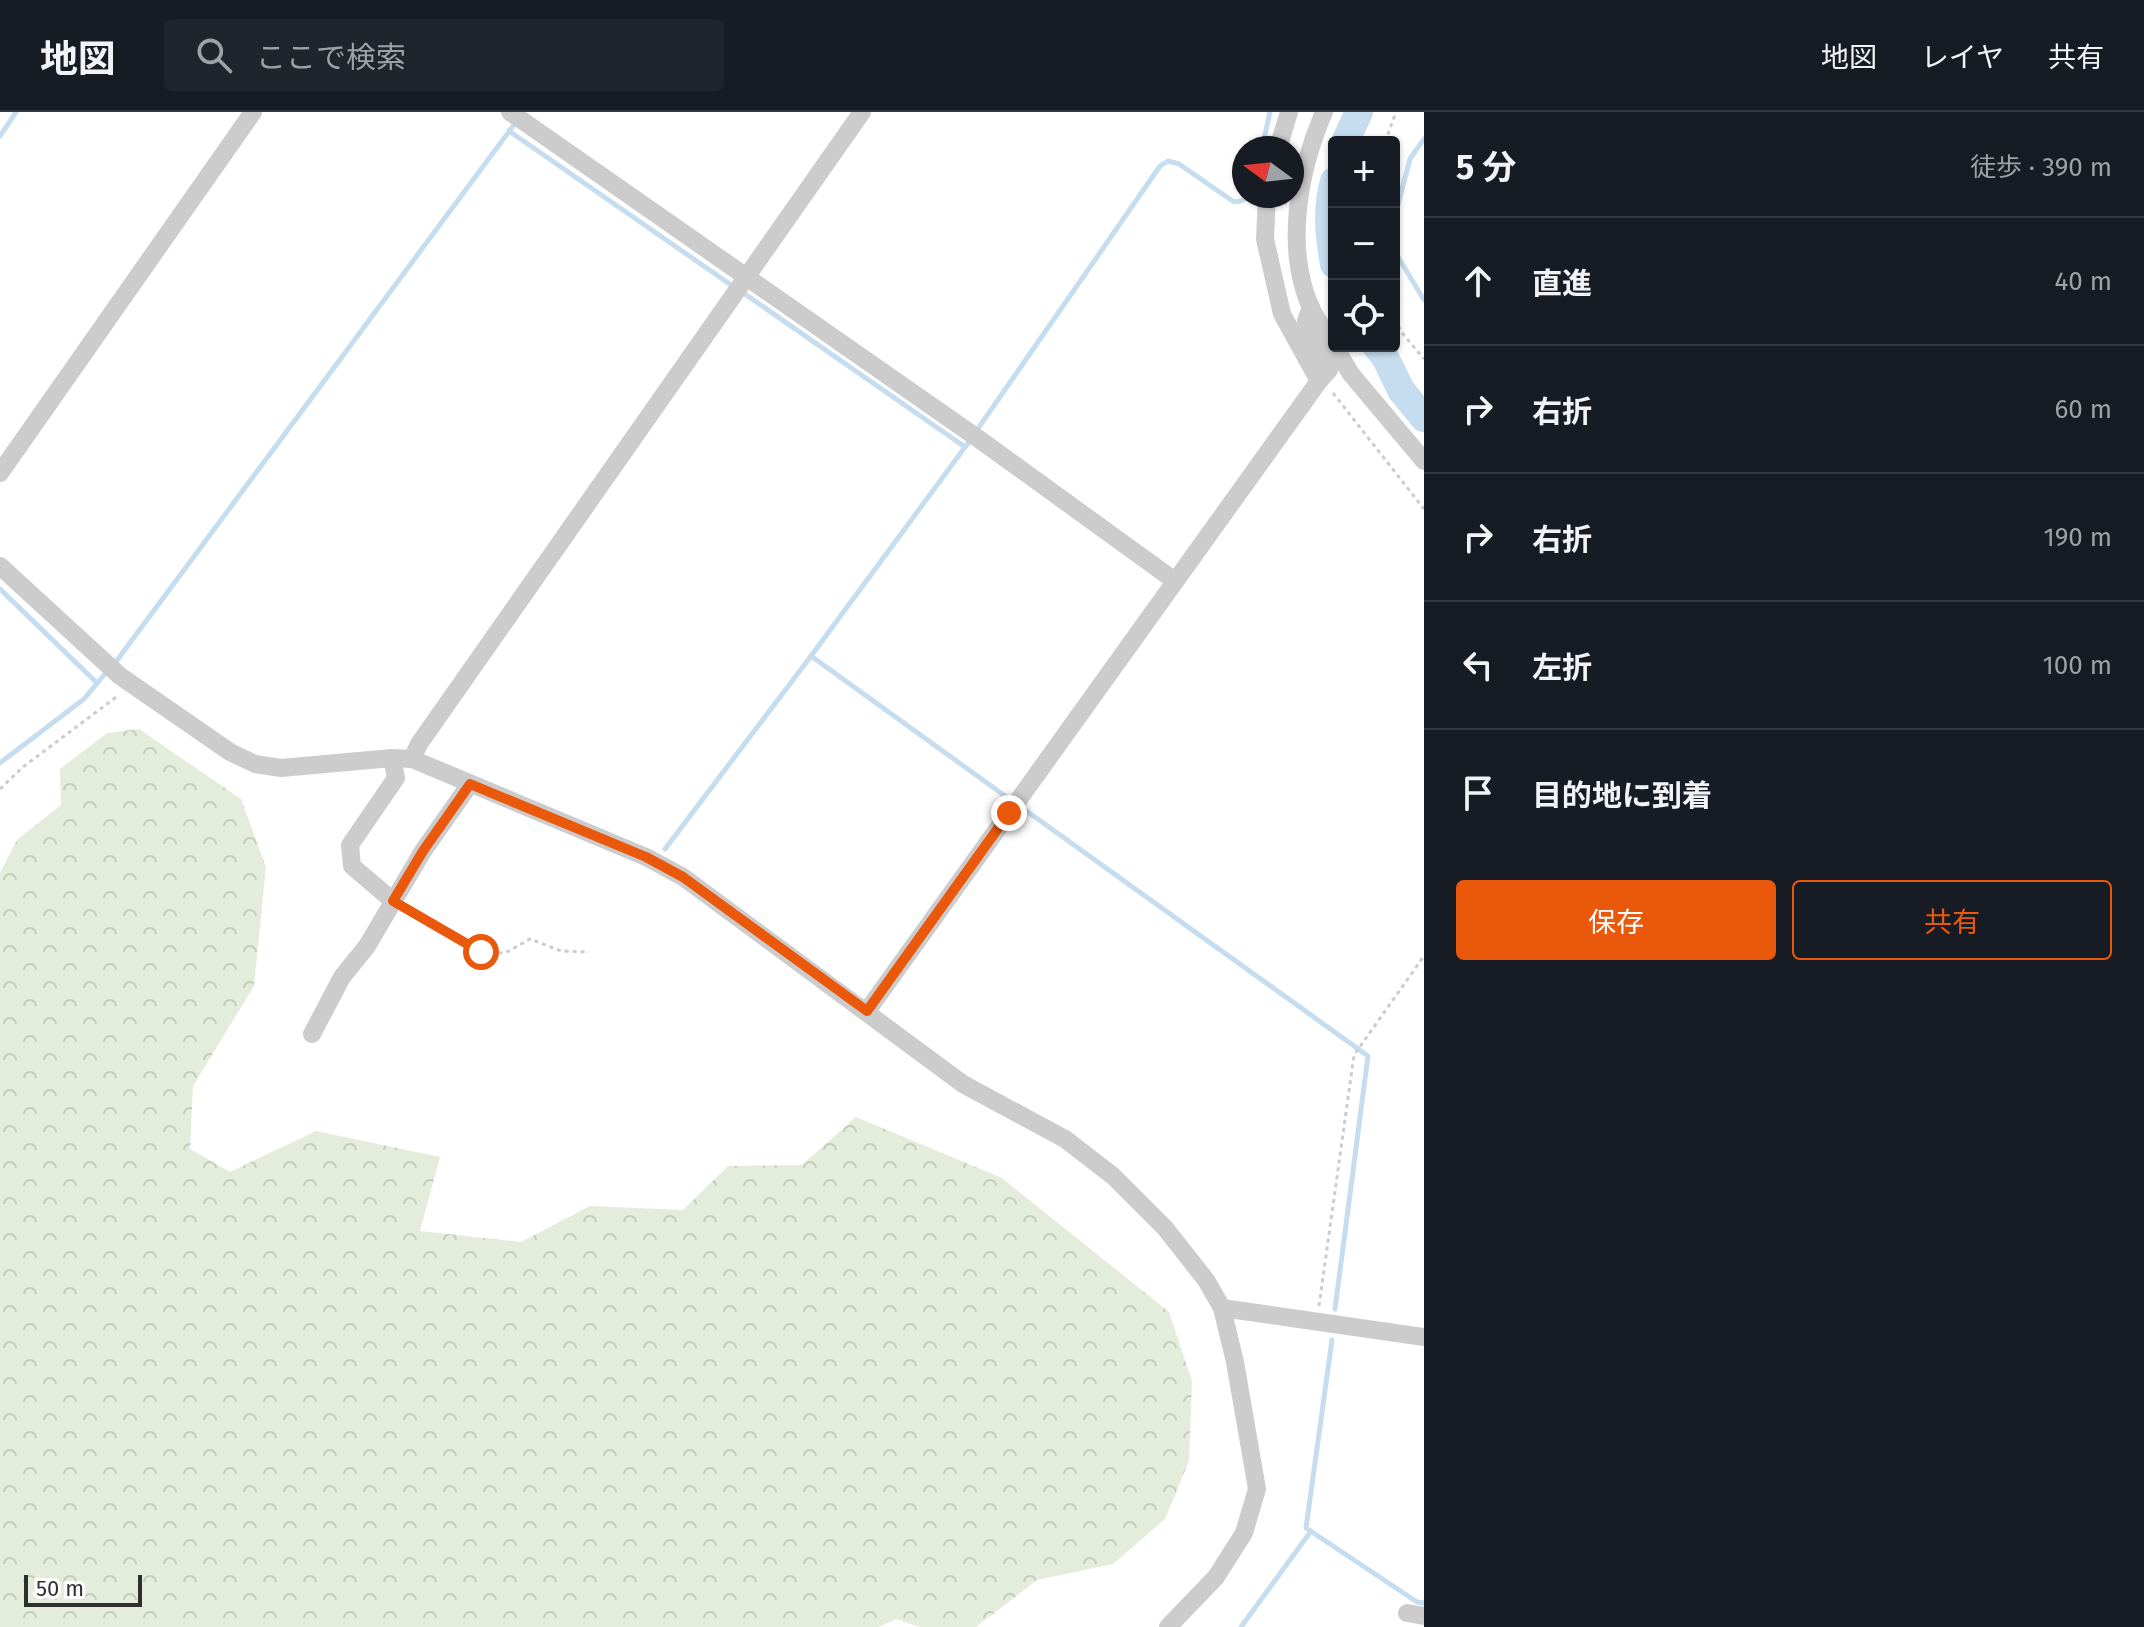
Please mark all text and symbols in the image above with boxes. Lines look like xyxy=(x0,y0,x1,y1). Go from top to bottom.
search box xyxy=(164,19,724,91)
icon: search xyxy=(192,33,236,77)
text: 地図 xyxy=(40,36,116,82)
text: ここで検索 xyxy=(256,40,406,76)
text: 地図 xyxy=(1821,41,1877,74)
text: レイヤ xyxy=(1921,41,2004,74)
text: 共有 xyxy=(2048,41,2104,74)
north arrow xyxy=(1232,136,1304,208)
map controls xyxy=(1328,136,1400,352)
button: + xyxy=(1328,136,1400,208)
text: 5 分 xyxy=(1456,147,1516,188)
text: 徒歩 · 390 m xyxy=(1970,152,2112,183)
button: − xyxy=(1328,208,1400,280)
icon: ahead xyxy=(1456,259,1500,303)
text: 直進 xyxy=(1532,266,1592,302)
text: 40 m xyxy=(2054,266,2112,297)
button: locate xyxy=(1328,280,1400,352)
icon: right xyxy=(1456,387,1500,431)
text: 右折 xyxy=(1532,394,1592,430)
text: 60 m xyxy=(2054,394,2112,425)
icon: right xyxy=(1456,515,1500,559)
text: 右折 xyxy=(1532,522,1592,558)
text: 190 m xyxy=(2043,522,2112,553)
icon: left xyxy=(1456,643,1500,687)
text: 左折 xyxy=(1532,650,1592,686)
text: 100 m xyxy=(2043,650,2112,681)
icon: arrive xyxy=(1456,771,1500,815)
text: 目的地に到着 xyxy=(1532,778,1712,814)
route end xyxy=(991,795,1027,831)
button: 保存 xyxy=(1456,880,1776,960)
button: 共有 xyxy=(1792,880,2112,960)
route start xyxy=(463,934,499,970)
scale bar xyxy=(24,1571,142,1607)
text: 50 m xyxy=(36,1575,84,1602)

